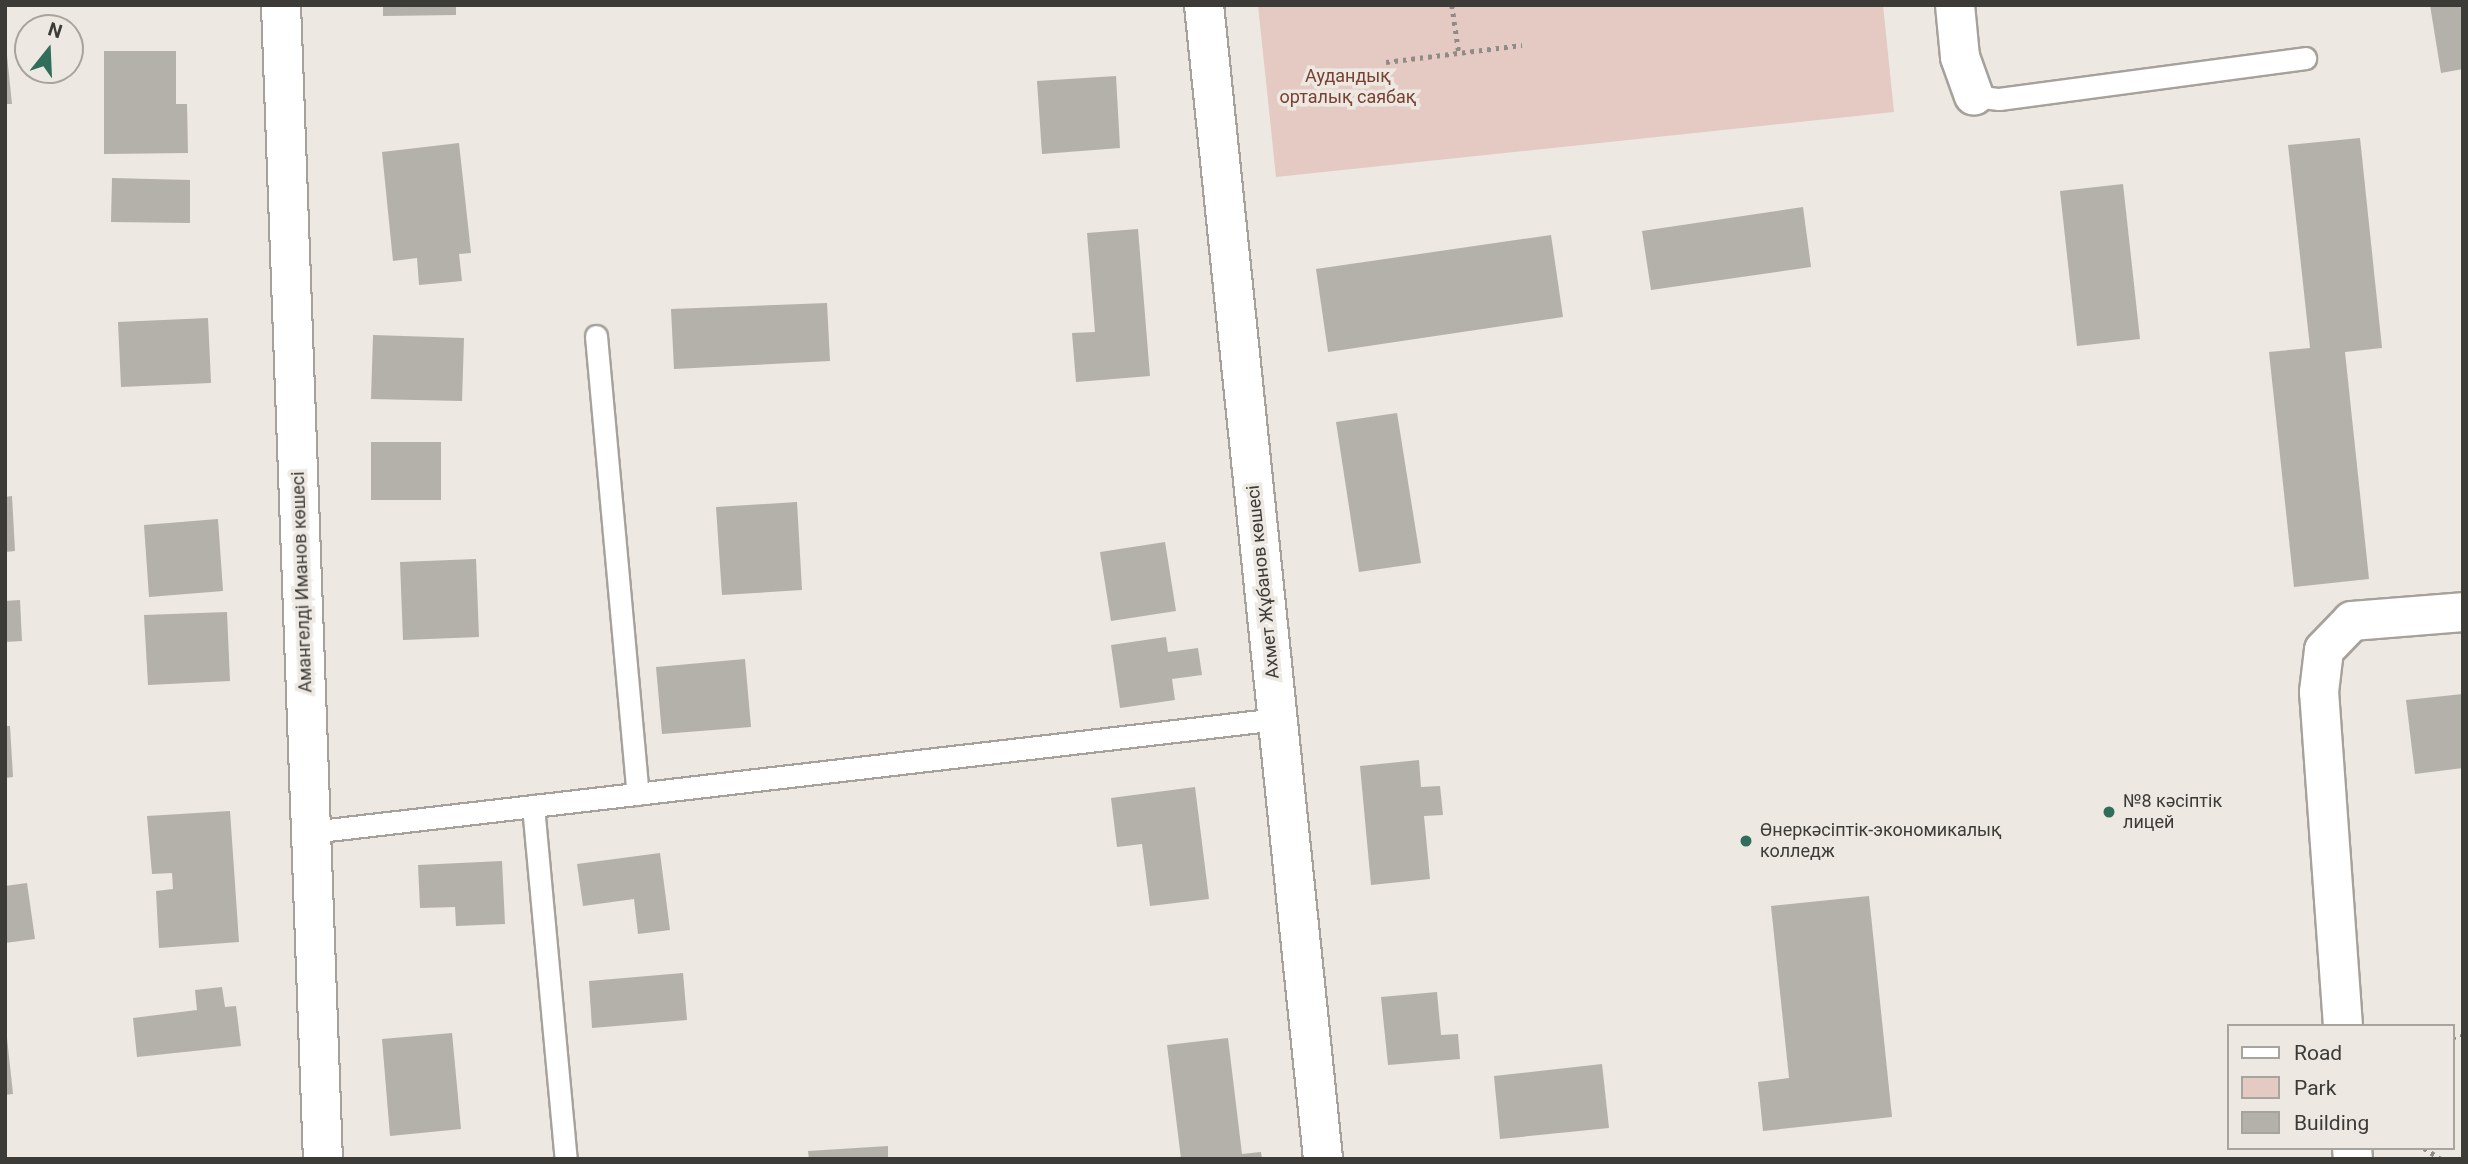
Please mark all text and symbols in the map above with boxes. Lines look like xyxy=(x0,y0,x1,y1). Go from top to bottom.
north arrow xyxy=(14,14,84,84)
text: N xyxy=(45,17,65,43)
park label: Аудандық орталық саябақ xyxy=(1280,66,1416,108)
street label: Амангелді Иманов көшесі xyxy=(287,471,317,693)
street label: Ахмет Жұбанов көшесі xyxy=(1242,484,1284,680)
place label: №8 кәсіптік лицей xyxy=(2123,791,2222,834)
marker: №8 кәсіптік лицей xyxy=(2101,804,2117,820)
place label: Өнеркәсіптік-экономикалық колледж xyxy=(1760,820,2002,862)
marker: Өнеркәсіптік-экономикалық колледж xyxy=(1738,833,1754,849)
legend xyxy=(2226,1024,2454,1150)
text: Road xyxy=(2294,1041,2342,1065)
text: Park xyxy=(2294,1076,2336,1100)
text: Building xyxy=(2294,1111,2369,1135)

